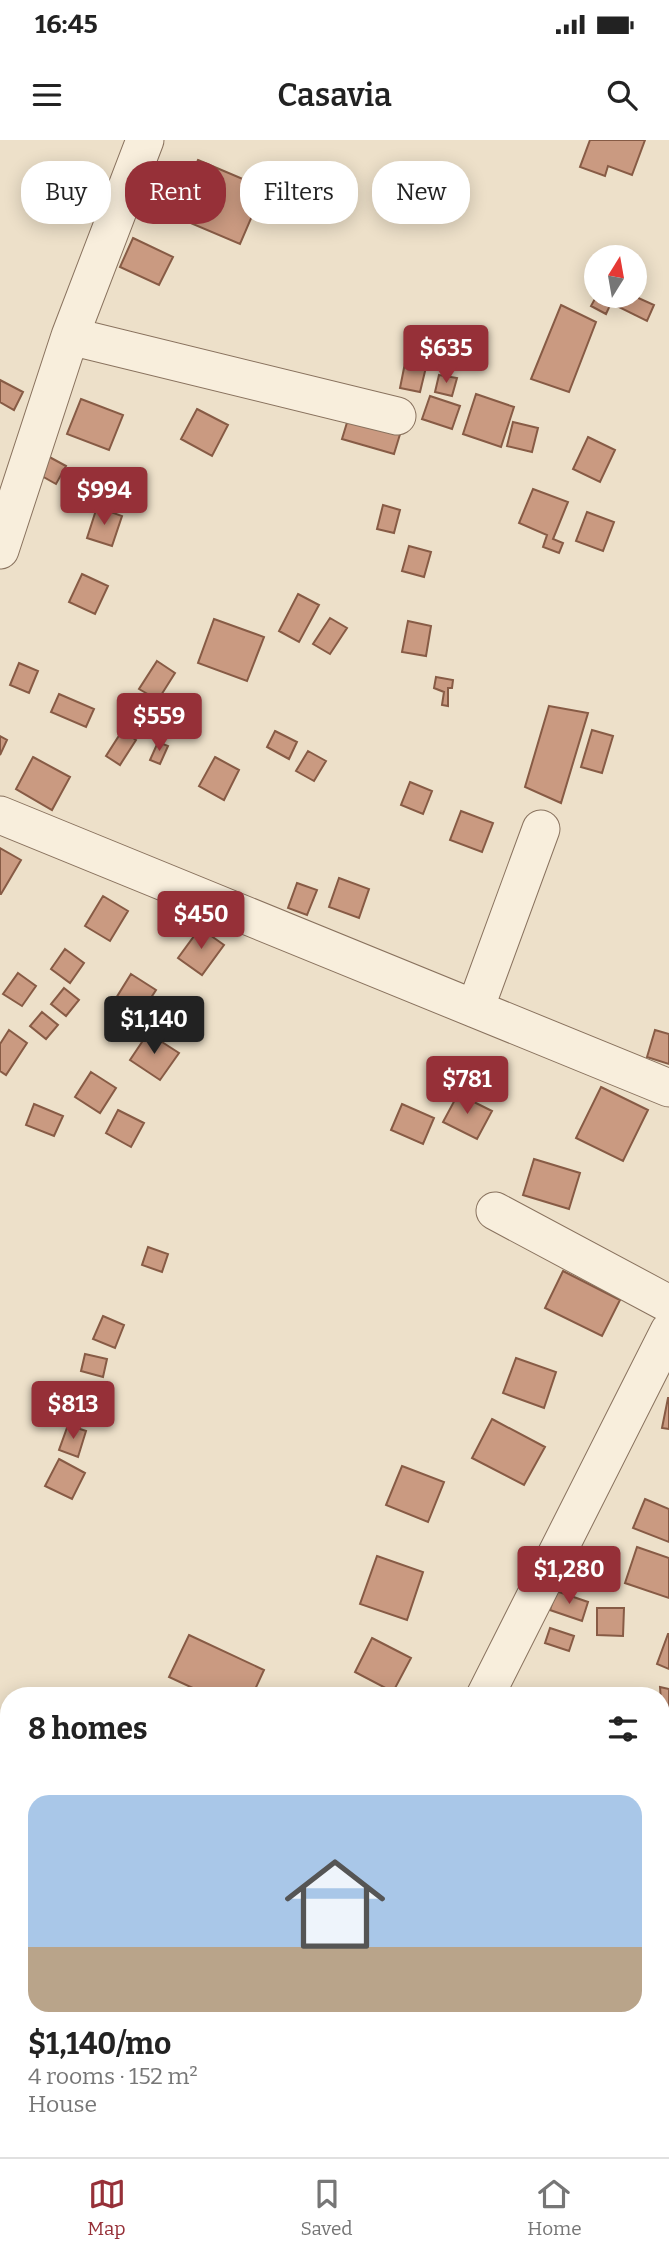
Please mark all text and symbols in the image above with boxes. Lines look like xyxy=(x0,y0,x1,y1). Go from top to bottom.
text: 16:45 xyxy=(35,9,98,40)
icon: menu xyxy=(28,76,66,114)
text: Casavia xyxy=(277,76,392,114)
icon: search xyxy=(603,76,641,114)
chip: Buy xyxy=(21,161,111,224)
chip: Rent xyxy=(125,161,226,224)
chip: Filters xyxy=(240,161,358,224)
chip: New xyxy=(372,161,470,224)
north arrow xyxy=(584,245,648,308)
map controls xyxy=(584,245,647,308)
pin: $635 xyxy=(405,326,487,385)
text: $635 xyxy=(419,334,473,362)
pin: $994 xyxy=(63,468,145,527)
text: $994 xyxy=(76,476,132,504)
pin: $559 xyxy=(118,694,200,753)
text: $559 xyxy=(133,702,185,730)
pin: $450 xyxy=(160,892,242,951)
text: $450 xyxy=(173,900,229,928)
pin: $1,140 xyxy=(97,996,211,1056)
text: $1,140 xyxy=(120,1005,188,1033)
pin: $781 xyxy=(426,1056,508,1116)
text: $781 xyxy=(442,1065,492,1093)
pin: $813 xyxy=(32,1382,114,1441)
text: $813 xyxy=(48,1390,99,1418)
pin: $1,280 xyxy=(512,1546,626,1606)
text: $1,280 xyxy=(533,1555,605,1583)
icon: filters xyxy=(604,1710,642,1748)
text: 8 homes xyxy=(28,1711,148,1747)
icon: home xyxy=(272,1841,398,1967)
text: $1,140/mo xyxy=(28,2026,171,2062)
text: 4 rooms · 152 m² xyxy=(28,2062,198,2090)
text: House xyxy=(28,2090,97,2118)
tab: Map xyxy=(87,2175,126,2240)
tab: Saved xyxy=(300,2175,353,2240)
tab: Home xyxy=(527,2175,582,2240)

